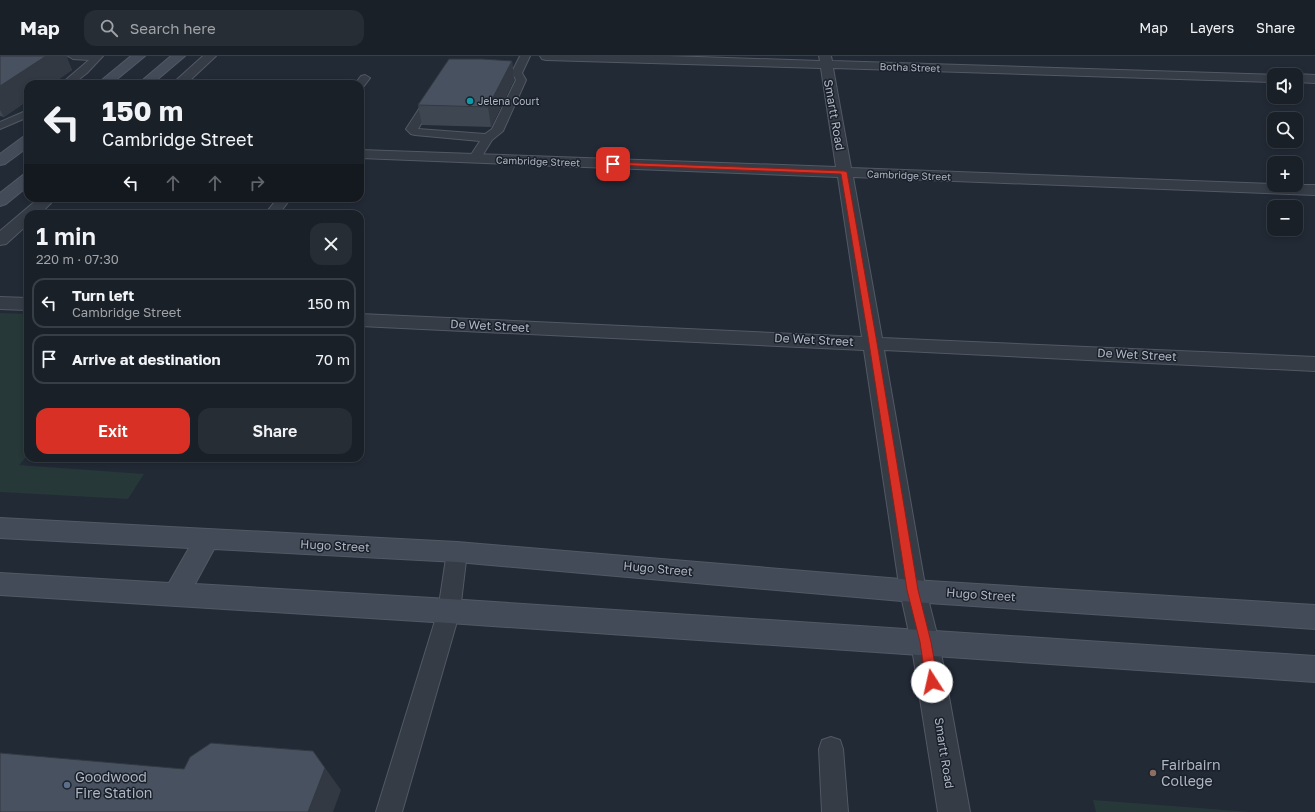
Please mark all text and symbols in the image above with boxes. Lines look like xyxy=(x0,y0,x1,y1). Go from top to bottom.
search box xyxy=(84,10,364,46)
text: Map xyxy=(20,16,60,39)
icon: search xyxy=(98,17,120,39)
text: Search here xyxy=(130,19,216,37)
text: Map xyxy=(1139,19,1168,36)
text: Layers xyxy=(1190,19,1234,36)
text: Share xyxy=(1256,19,1295,36)
street label: Botha Street xyxy=(880,60,940,74)
map controls xyxy=(1267,68,1303,236)
button: sound xyxy=(1267,68,1303,104)
street label: Smartt Road xyxy=(821,78,848,152)
text: 150 m xyxy=(102,94,183,127)
place label: Jelena Court xyxy=(478,95,540,107)
icon: left xyxy=(36,96,88,148)
marker: Jelena Court xyxy=(465,96,475,106)
button: search xyxy=(1267,112,1303,148)
text: Cambridge Street xyxy=(102,128,254,150)
pin xyxy=(596,147,630,181)
icon: arrive xyxy=(602,153,624,175)
street label: Cambridge Street xyxy=(496,154,580,168)
button: + xyxy=(1267,156,1303,192)
street label: Cambridge Street xyxy=(867,168,951,182)
icon: left xyxy=(120,172,142,194)
icon: ahead xyxy=(162,172,184,194)
icon: ahead xyxy=(204,172,226,194)
icon: right xyxy=(246,172,268,194)
button: − xyxy=(1267,200,1303,236)
text: 1 min xyxy=(36,221,96,250)
button: close xyxy=(310,223,352,265)
text: 220 m · 07:30 xyxy=(36,251,119,267)
text: Turn left xyxy=(72,286,134,304)
icon: left xyxy=(38,292,60,314)
text: 150 m xyxy=(308,294,350,312)
text: Cambridge Street xyxy=(72,304,182,320)
street label: De Wet Street xyxy=(450,316,530,335)
street label: De Wet Street xyxy=(774,330,854,349)
street label: De Wet Street xyxy=(1097,345,1177,364)
icon: arrive xyxy=(38,348,60,370)
text: Arrive at destination xyxy=(72,350,221,368)
text: 70 m xyxy=(316,350,350,368)
button: Exit xyxy=(36,408,190,454)
button: Share xyxy=(198,408,352,454)
street label: Hugo Street xyxy=(300,536,370,555)
street label: Hugo Street xyxy=(623,558,694,579)
street label: Hugo Street xyxy=(946,585,1016,604)
position arrow xyxy=(911,661,953,703)
street label: Smartt Road xyxy=(931,716,958,790)
place label: Fairbairn College xyxy=(1161,756,1221,789)
place label: Goodwood Fire Station xyxy=(75,768,152,801)
marker: Fairbairn College xyxy=(1148,768,1158,778)
marker: Goodwood Fire Station xyxy=(62,780,72,790)

